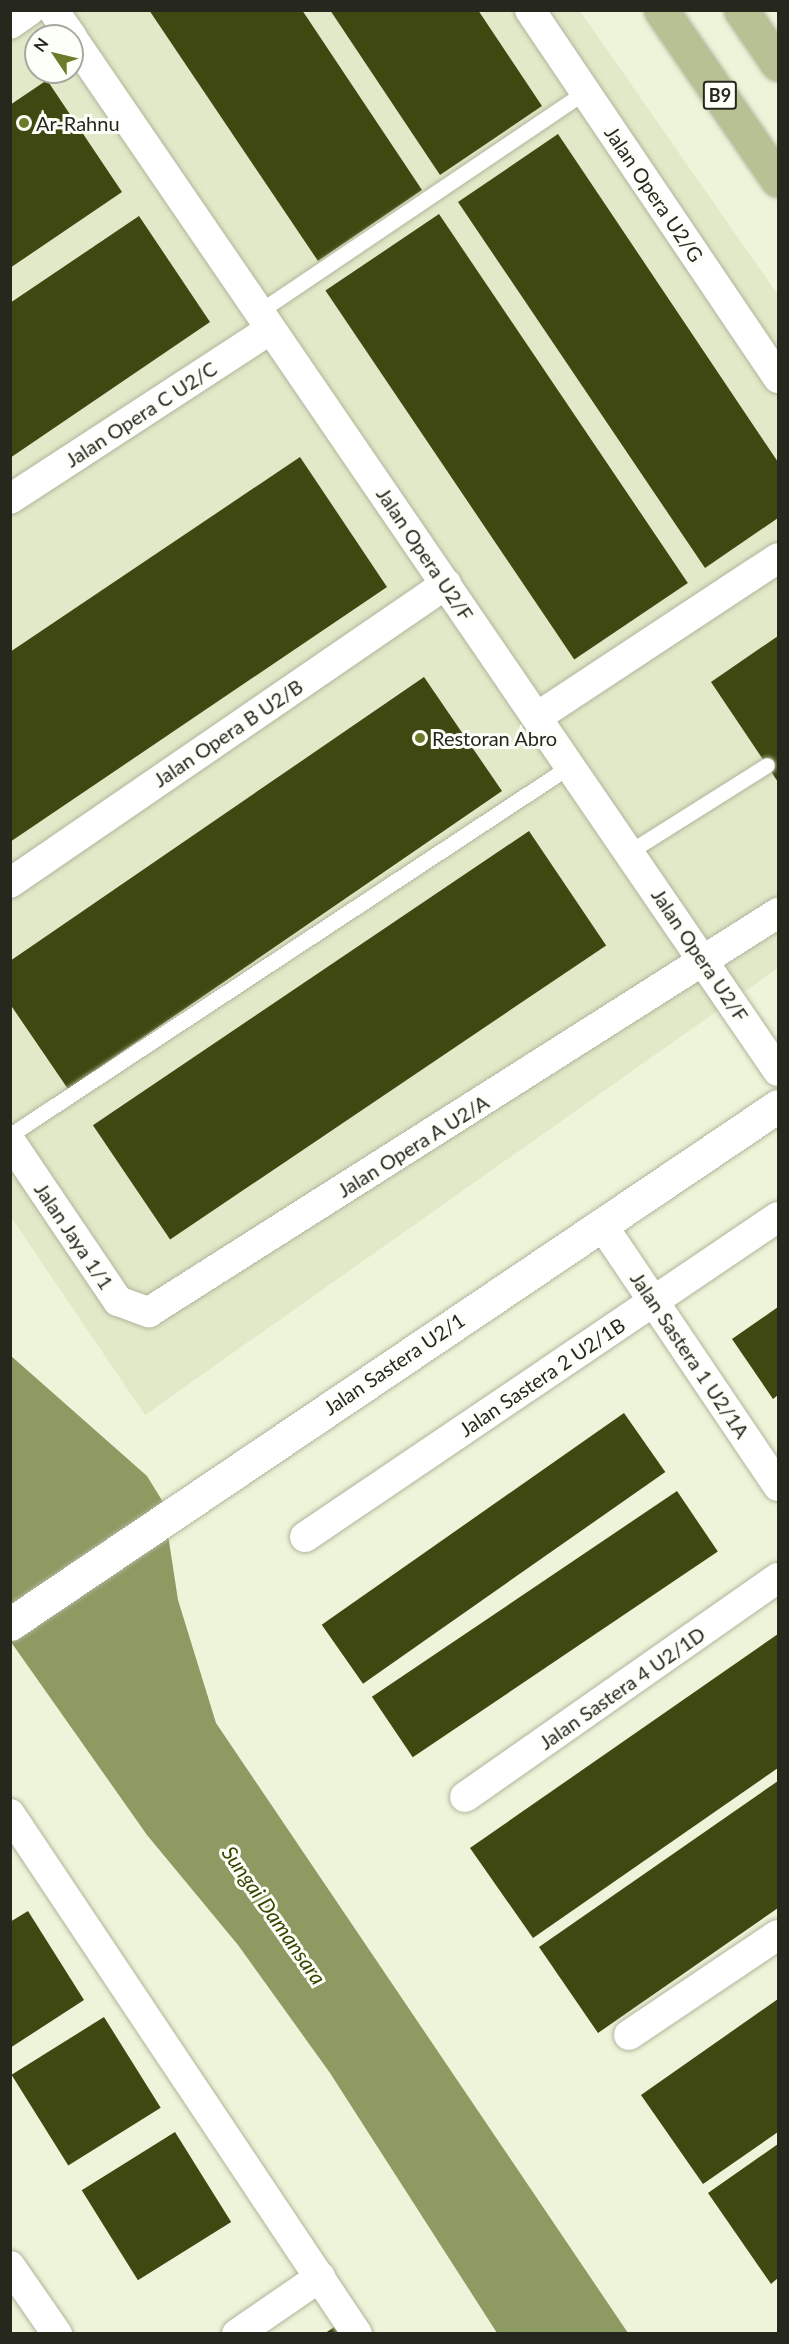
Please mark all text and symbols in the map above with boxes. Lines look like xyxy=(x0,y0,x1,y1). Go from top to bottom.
north arrow xyxy=(24,24,84,84)
text: N xyxy=(29,34,52,55)
road number: B9 xyxy=(702,80,738,110)
place label: Ar-Rahnu xyxy=(36,111,120,135)
marker: Ar-Rahnu xyxy=(17,116,31,130)
street label: Jalan Opera U2/G xyxy=(600,122,708,266)
street label: Jalan Opera C U2/C xyxy=(61,356,221,472)
street label: Jalan Opera U2/F xyxy=(372,483,478,625)
street label: Jalan Opera B U2/B xyxy=(149,674,307,792)
place label: Restoran Abro xyxy=(432,726,558,750)
marker: Restoran Abro xyxy=(413,731,427,745)
street label: Jalan Opera U2/F xyxy=(647,884,753,1026)
street label: Jalan Opera A U2/A xyxy=(332,1089,494,1203)
street label: Jalan Jaya 1/1 xyxy=(29,1178,119,1294)
street label: Jalan Sastera 1 U2/1A xyxy=(625,1267,755,1443)
street label: Jalan Sastera U2/1 xyxy=(319,1308,469,1420)
street label: Jalan Sastera 2 U2/1B xyxy=(455,1313,629,1441)
street label: Jalan Sastera 4 U2/1D xyxy=(534,1622,710,1754)
water label: Sungai Damansara xyxy=(217,1841,331,1989)

